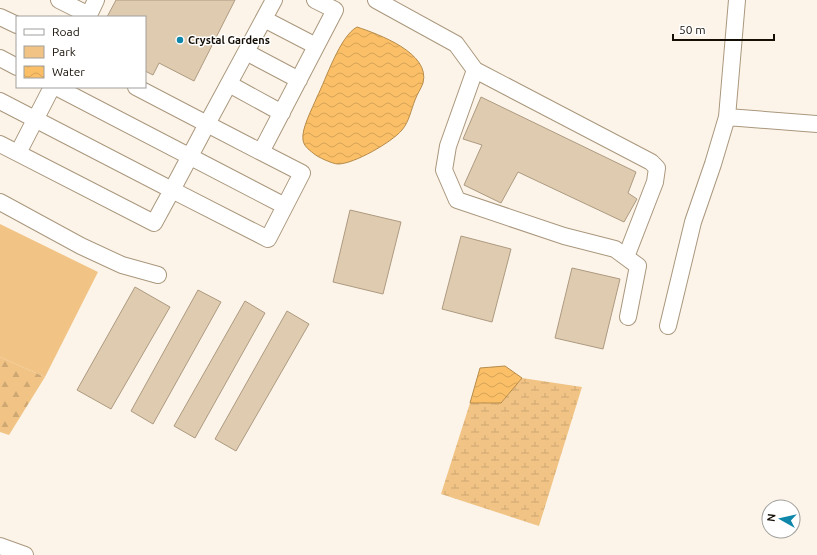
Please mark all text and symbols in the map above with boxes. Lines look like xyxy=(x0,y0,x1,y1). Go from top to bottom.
legend xyxy=(16,16,146,88)
scale bar xyxy=(673,16,774,42)
text: 50 m xyxy=(679,23,706,36)
text: Road xyxy=(52,25,80,38)
place label: Crystal Gardens xyxy=(188,34,270,46)
marker: Crystal Gardens xyxy=(175,35,185,45)
text: Park xyxy=(52,45,76,58)
text: Water xyxy=(52,65,85,78)
north arrow xyxy=(761,499,801,539)
text: N xyxy=(765,513,778,523)

